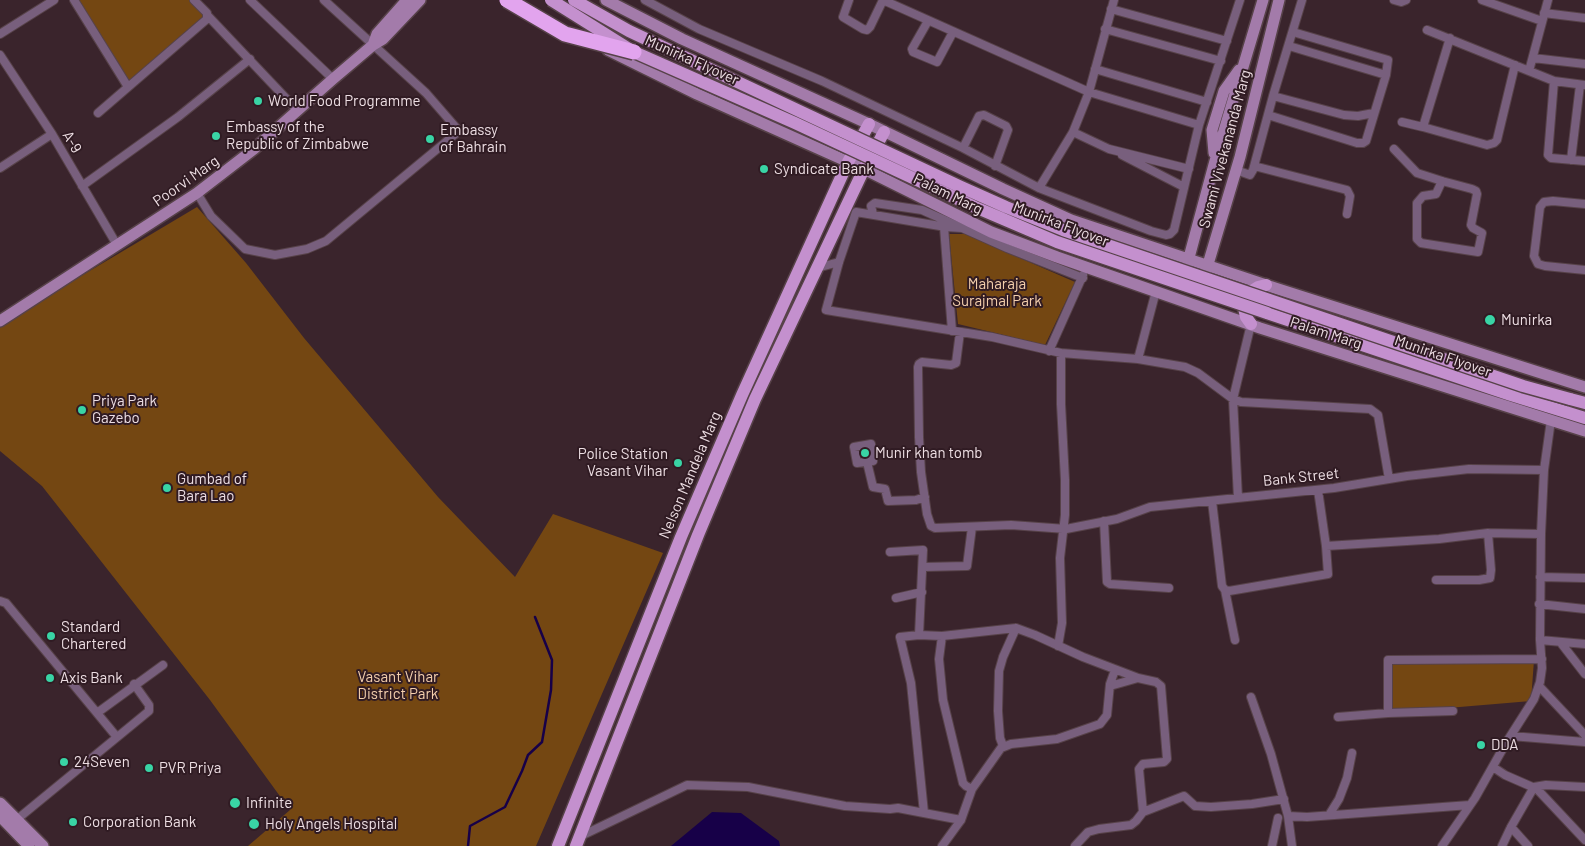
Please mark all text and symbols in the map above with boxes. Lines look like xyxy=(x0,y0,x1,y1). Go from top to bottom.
street label: Munirka Flyover xyxy=(642,31,742,89)
street label: Swami Vivekananda Marg xyxy=(1195,68,1255,230)
place label: World Food Programme xyxy=(268,92,420,110)
marker: World Food Programme xyxy=(252,95,264,107)
place label: Embassy of the Republic of Zimbabwe xyxy=(226,118,369,153)
place label: Embassy of Bahrain xyxy=(440,121,506,156)
street label: A-9 xyxy=(58,128,86,156)
marker: Embassy of the Republic of Zimbabwe xyxy=(210,130,222,142)
marker: Embassy of Bahrain xyxy=(424,133,436,145)
street label: Poorvi Marg xyxy=(150,152,222,210)
place label: Syndicate Bank xyxy=(774,160,874,178)
marker: Syndicate Bank xyxy=(758,163,770,175)
street label: Palam Marg xyxy=(910,170,986,218)
street label: Munirka Flyover xyxy=(1011,197,1111,251)
park label: Maharaja Surajmal Park xyxy=(952,275,1042,310)
place label: Munirka xyxy=(1501,311,1552,329)
street label: Palam Marg xyxy=(1288,313,1364,353)
marker: Munirka xyxy=(1483,313,1497,327)
street label: Munirka Flyover xyxy=(1392,331,1494,381)
place label: Priya Park Gazebo xyxy=(92,392,157,427)
marker: Priya Park Gazebo xyxy=(76,404,88,416)
street label: Nelson Mandela Marg xyxy=(655,409,725,541)
place label: Munir khan tomb xyxy=(875,444,982,462)
place label: Police Station Vasant Vihar xyxy=(578,445,668,480)
marker: Munir khan tomb xyxy=(859,447,871,459)
marker: Police Station Vasant Vihar xyxy=(672,457,684,469)
street label: Bank Street xyxy=(1262,464,1340,490)
place label: Gumbad of Bara Lao xyxy=(177,470,247,505)
marker: Gumbad of Bara Lao xyxy=(161,482,173,494)
place label: Standard Chartered xyxy=(61,618,126,653)
marker: Standard Chartered xyxy=(45,630,57,642)
park label: Vasant Vihar District Park xyxy=(357,668,439,703)
place label: Axis Bank xyxy=(60,669,123,687)
marker: Axis Bank xyxy=(44,672,56,684)
place label: DDA xyxy=(1491,736,1518,754)
marker: DDA xyxy=(1475,739,1487,751)
place label: 24Seven xyxy=(74,753,130,771)
marker: 24Seven xyxy=(58,756,70,768)
place label: PVR Priya xyxy=(159,759,221,777)
marker: PVR Priya xyxy=(143,762,155,774)
place label: Infinite xyxy=(246,794,292,812)
marker: Infinite xyxy=(228,796,242,810)
place label: Corporation Bank xyxy=(83,813,196,831)
place label: Holy Angels Hospital xyxy=(265,815,397,833)
marker: Corporation Bank xyxy=(67,816,79,828)
marker: Holy Angels Hospital xyxy=(247,817,261,831)

